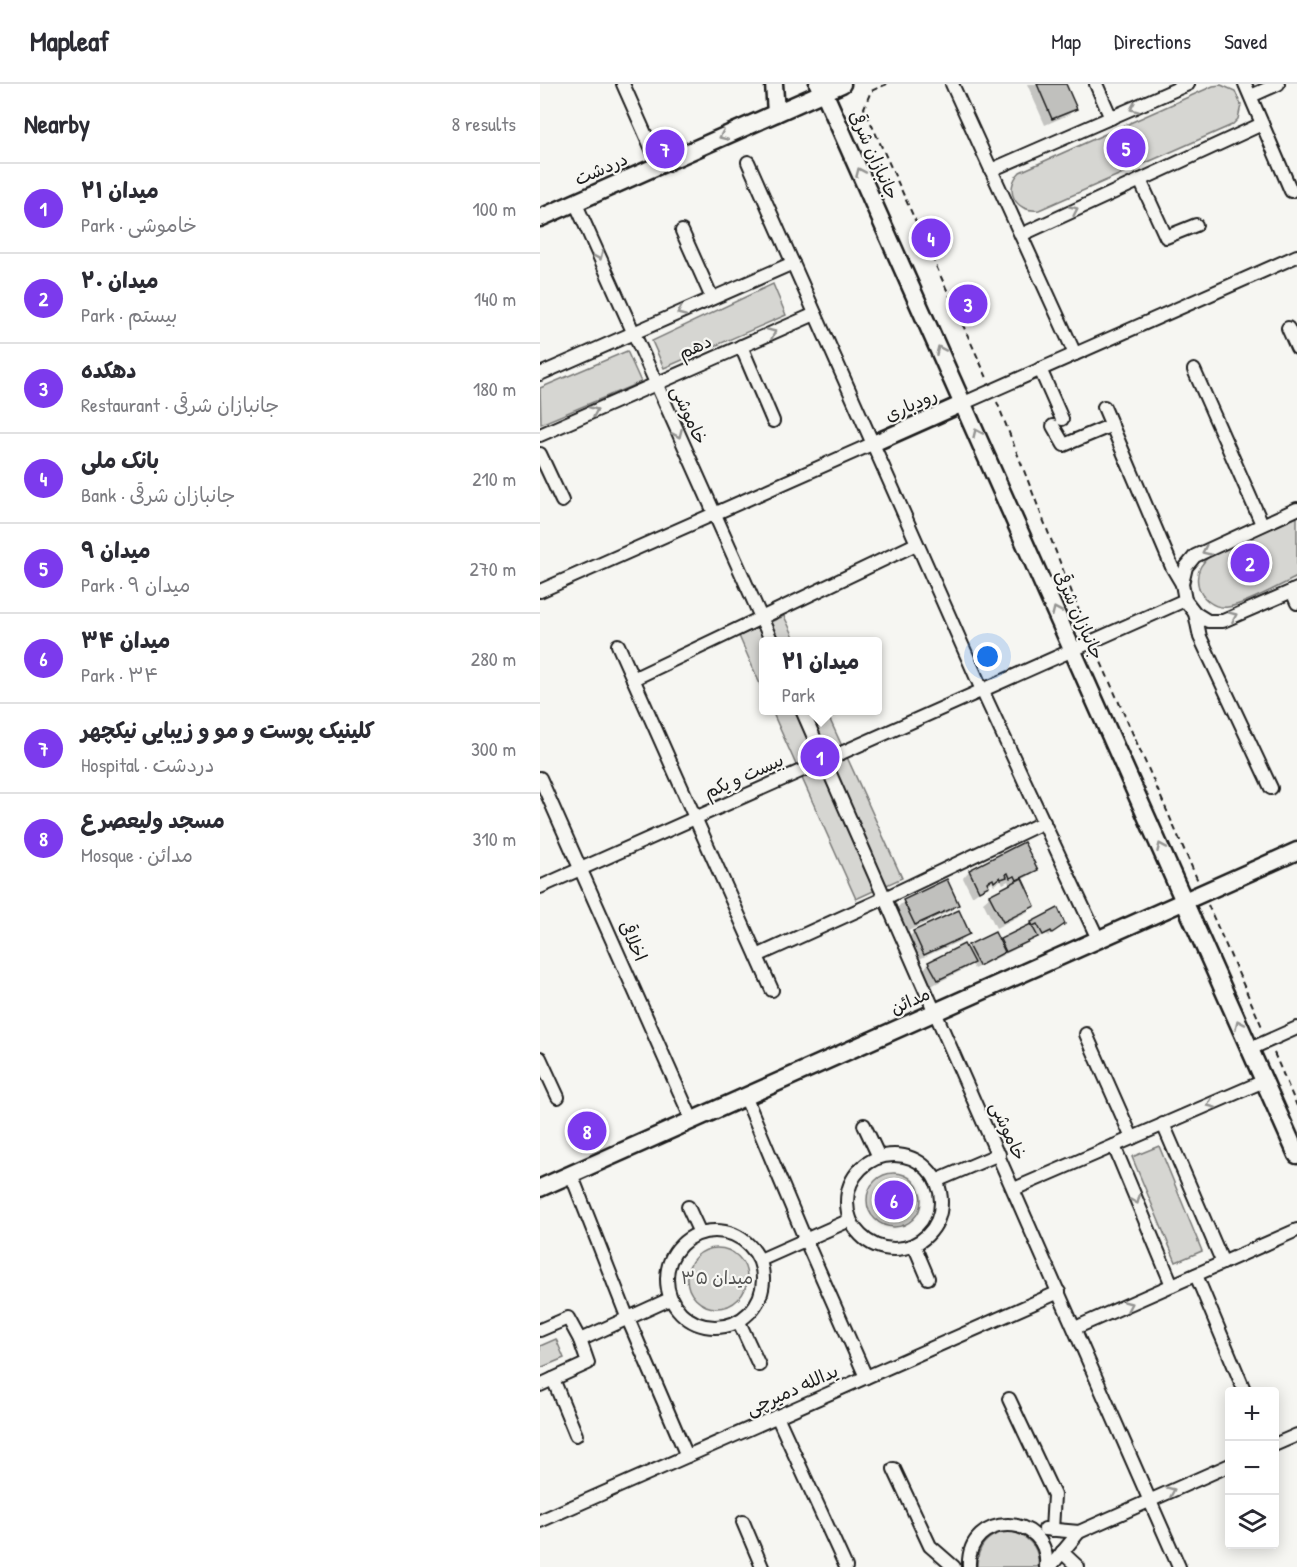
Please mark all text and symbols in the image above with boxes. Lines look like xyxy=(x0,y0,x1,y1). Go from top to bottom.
text: Mapleaf xyxy=(30,22,109,60)
text: Map xyxy=(1051,27,1081,56)
text: Directions xyxy=(1114,27,1191,56)
text: Saved xyxy=(1224,27,1267,56)
one-way arrow xyxy=(1130,100,1141,112)
text: Nearby xyxy=(24,106,90,141)
street label: جانبازان شرقی xyxy=(844,106,905,203)
text: 8 results xyxy=(451,110,516,137)
pin: 7 xyxy=(646,126,684,172)
pin: 5 xyxy=(1106,126,1146,170)
one-way arrow xyxy=(718,129,729,141)
street label: دردشت xyxy=(570,146,631,191)
one-way arrow xyxy=(855,167,867,178)
text: میدان ۲۱ xyxy=(81,175,159,205)
text: 1 xyxy=(40,195,47,222)
text: 100 m xyxy=(473,195,516,222)
one-way arrow xyxy=(1067,206,1078,218)
text: Park · خاموشی xyxy=(81,211,197,238)
pin: 4 xyxy=(912,216,950,260)
one-way arrow xyxy=(591,249,603,260)
text: میدان ۲۰ xyxy=(81,265,158,295)
pin: 3 xyxy=(948,282,988,326)
text: 2 xyxy=(39,285,48,312)
text: 140 m xyxy=(474,285,516,312)
text: Park · بیستم xyxy=(81,301,177,328)
one-way arrow xyxy=(677,305,688,317)
street label: دهم xyxy=(674,328,716,367)
one-way arrow xyxy=(766,328,777,340)
one-way arrow xyxy=(935,345,947,356)
text: دهکده xyxy=(81,355,136,385)
text: 3 xyxy=(39,375,48,402)
text: 180 m xyxy=(473,375,516,402)
street label: خاموشی xyxy=(665,381,714,448)
street label: رودباری xyxy=(881,382,941,427)
text: Restaurant · جانبازان شرقی xyxy=(81,391,279,418)
one-way arrow xyxy=(587,406,598,418)
one-way arrow xyxy=(671,427,683,438)
one-way arrow xyxy=(972,429,984,440)
text: بانک ملی xyxy=(81,445,159,475)
text: 4 xyxy=(40,465,47,492)
text: 210 m xyxy=(472,465,516,492)
text: Bank · جانبازان شرقی xyxy=(81,481,236,508)
text: میدان ۹ xyxy=(81,535,150,565)
pin: 2 xyxy=(1230,540,1270,586)
one-way arrow xyxy=(1201,543,1212,555)
text: 5 xyxy=(39,555,48,582)
text: 270 m xyxy=(470,555,516,582)
street label: جانبازان شرقی xyxy=(1049,566,1110,663)
text: Park · میدان ۹ xyxy=(81,571,190,598)
one-way arrow xyxy=(1051,607,1063,618)
one-way arrow xyxy=(1227,611,1238,623)
text: میدان ۳۴ xyxy=(81,625,170,655)
popup xyxy=(759,637,882,715)
your location xyxy=(973,642,1002,671)
text: 6 xyxy=(40,645,47,672)
text: 280 m xyxy=(471,645,516,672)
text: میدان ۲۱ xyxy=(782,646,859,676)
text: Park · ۳۴ xyxy=(81,661,159,688)
text: Park xyxy=(782,681,815,708)
text: کلینیک پوست و مو و زیبایی نیکچهر xyxy=(81,715,375,745)
pin: 1 xyxy=(800,734,840,780)
text: 7 xyxy=(39,735,48,762)
text: 300 m xyxy=(471,735,516,762)
street label: بیست و یکم xyxy=(700,747,788,806)
text: Hospital · دردشت xyxy=(81,751,214,778)
text: مسجد ولیعصر ع xyxy=(81,805,225,835)
text: 8 xyxy=(39,825,48,852)
text: 310 m xyxy=(473,825,516,852)
text: Mosque · مدائن xyxy=(81,841,193,868)
one-way arrow xyxy=(1156,843,1168,854)
street label: اخلاقی xyxy=(614,917,653,965)
street label: مدائن xyxy=(886,981,934,1020)
one-way arrow xyxy=(1234,1020,1246,1031)
street label: خاموشی xyxy=(984,1097,1033,1164)
one-way arrow xyxy=(1206,1097,1217,1109)
pin: 8 xyxy=(568,1108,606,1154)
pin: 6 xyxy=(874,1178,914,1222)
one-way arrow xyxy=(1129,1193,1141,1204)
park label: میدان ۳۵ xyxy=(681,1265,753,1290)
one-way arrow xyxy=(1122,1300,1133,1312)
street label: یدالله دمیرچی xyxy=(742,1358,842,1421)
map controls xyxy=(1225,1387,1279,1549)
button: + xyxy=(1225,1387,1279,1441)
button: − xyxy=(1225,1441,1279,1495)
one-way arrow xyxy=(1165,1486,1176,1498)
button: layers xyxy=(1225,1495,1279,1549)

